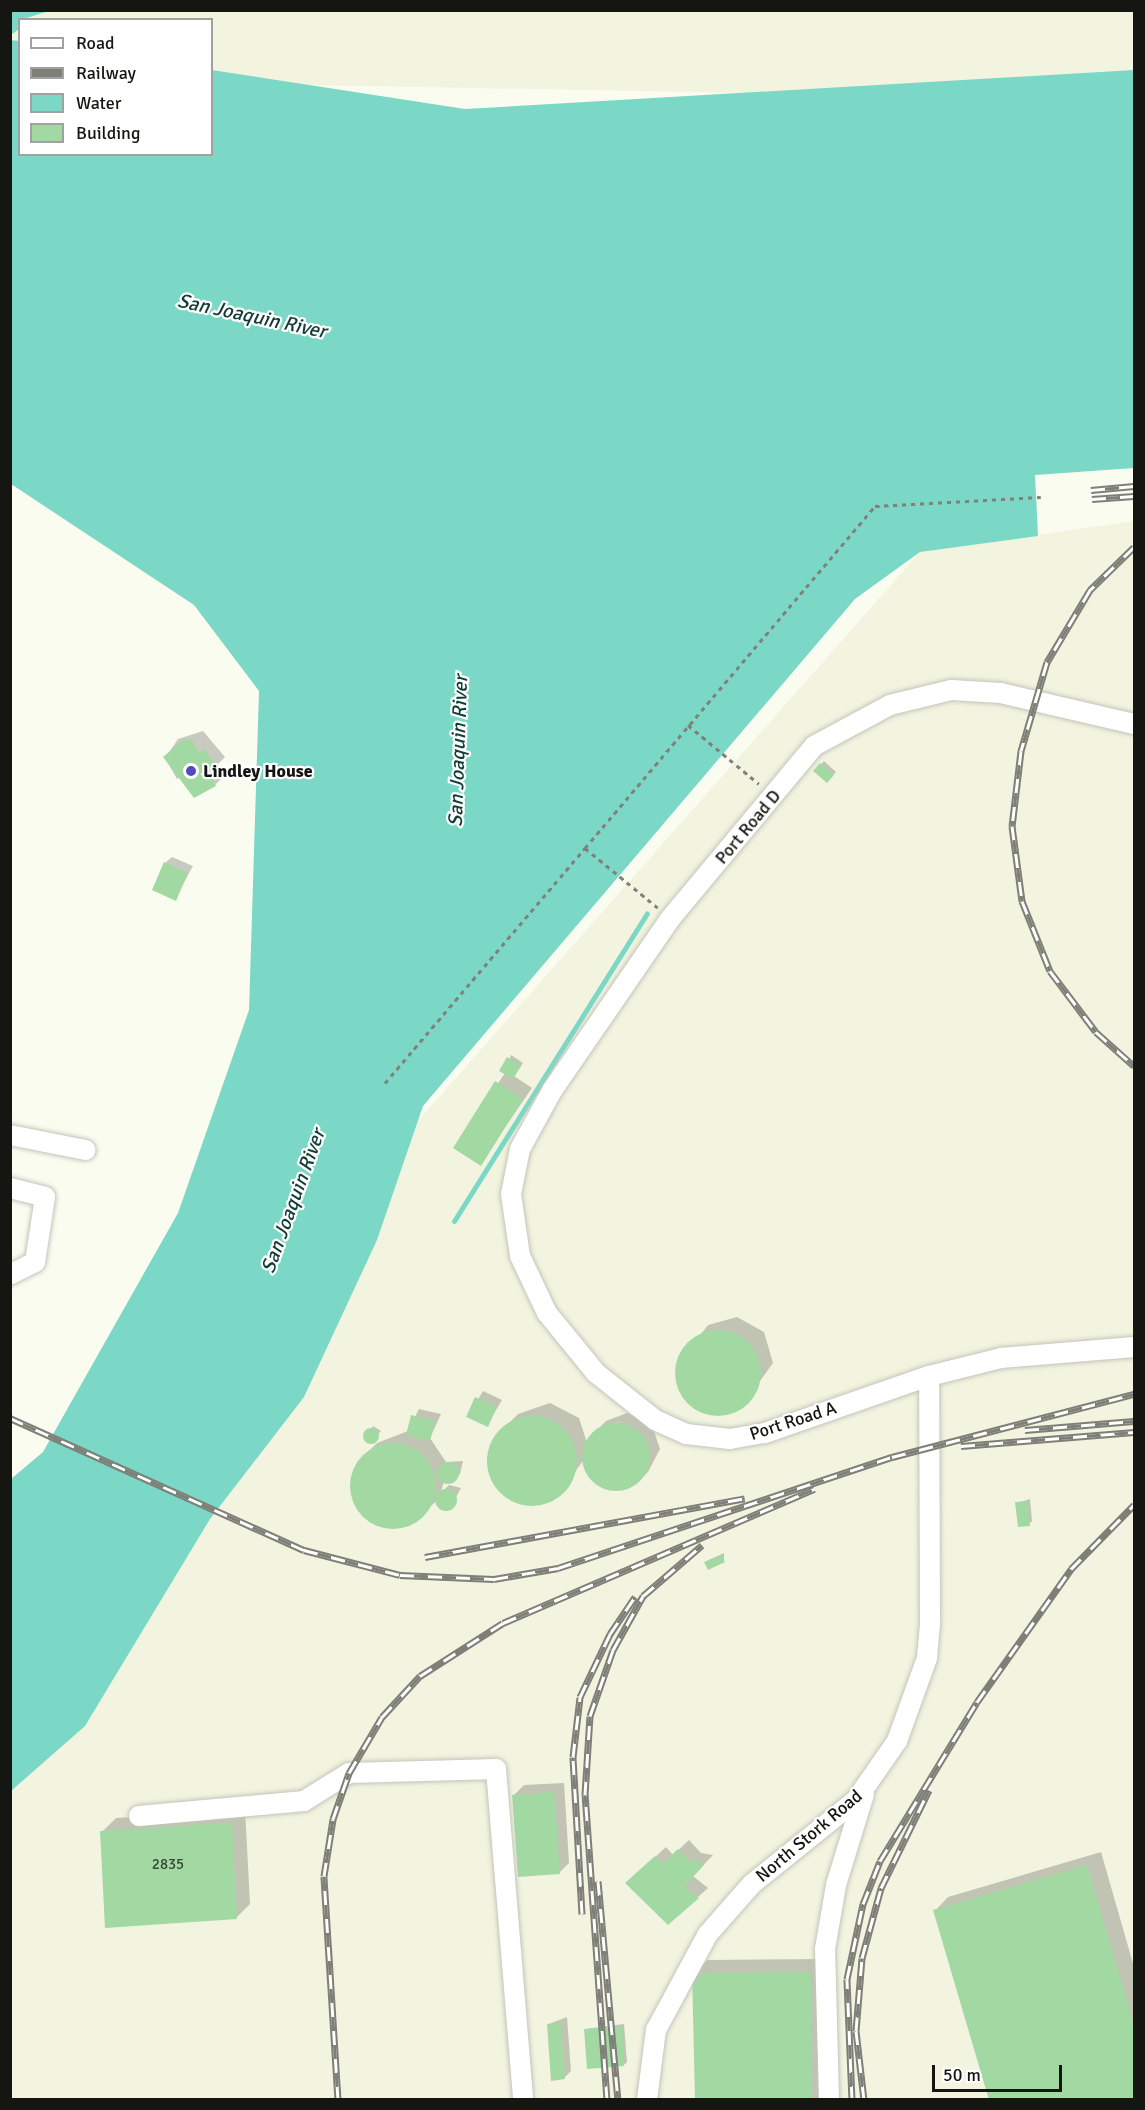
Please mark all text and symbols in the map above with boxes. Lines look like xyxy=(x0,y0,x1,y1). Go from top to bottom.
legend xyxy=(18,18,213,156)
text: Road xyxy=(76,32,115,54)
text: Railway xyxy=(76,62,136,84)
text: Water xyxy=(76,92,121,114)
text: Building xyxy=(76,122,140,144)
water label: San Joaquin River xyxy=(175,289,329,343)
water label: San Joaquin River xyxy=(443,675,473,827)
place label: Lindley House xyxy=(203,760,313,782)
marker: Lindley House xyxy=(184,764,198,778)
street label: Port Road D xyxy=(711,785,785,869)
water label: San Joaquin River xyxy=(256,1126,330,1276)
street label: Port Road A xyxy=(747,1397,839,1445)
street label: North Stork Road xyxy=(751,1785,867,1887)
house number: 2835 xyxy=(152,1856,184,1874)
scale bar xyxy=(935,2053,1066,2091)
text: 50 m xyxy=(943,2064,981,2086)

